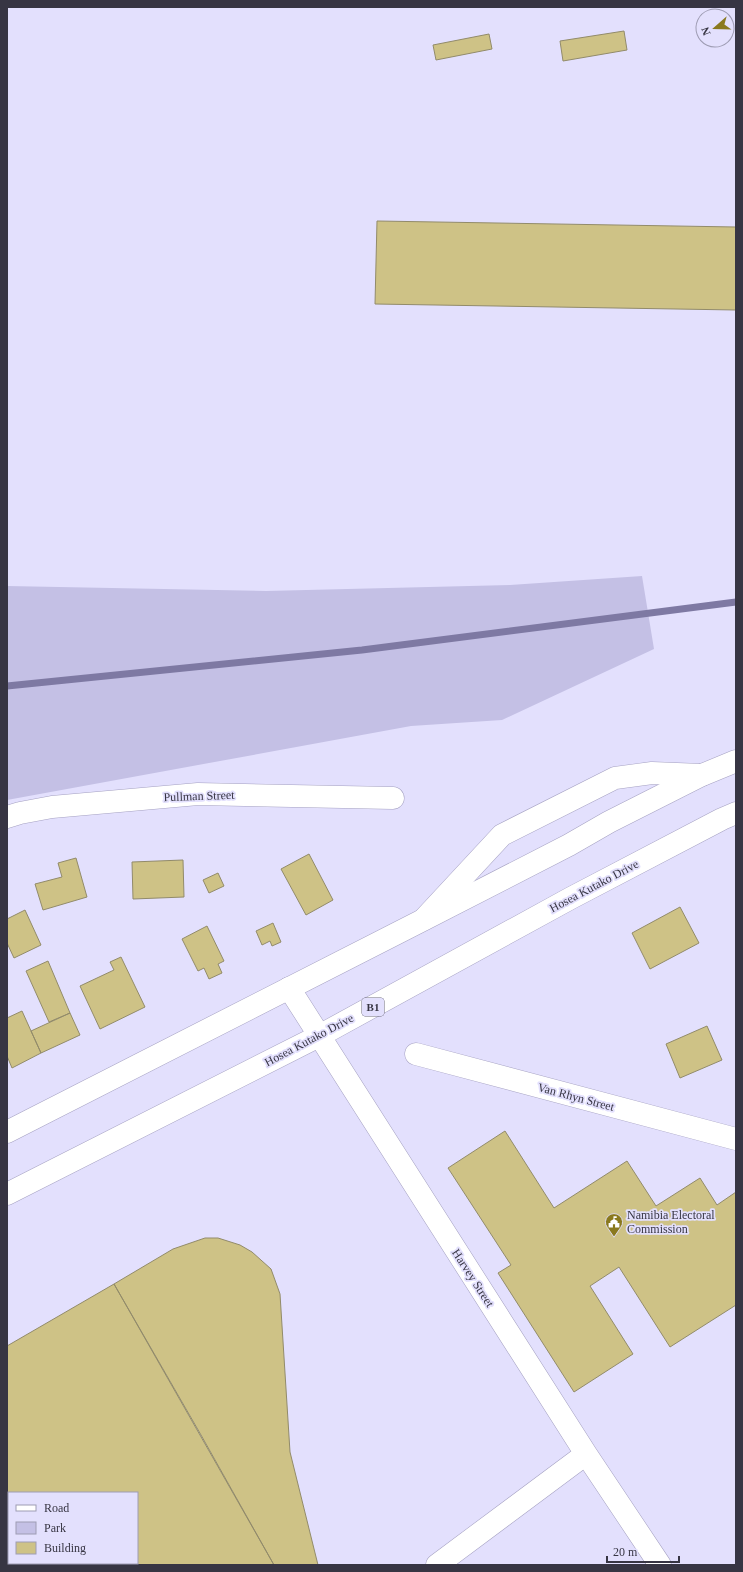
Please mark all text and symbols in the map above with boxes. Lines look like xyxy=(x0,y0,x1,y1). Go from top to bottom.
north arrow xyxy=(695,8,735,48)
text: N xyxy=(699,26,713,37)
street label: Pullman Street xyxy=(163,788,235,804)
street label: Hosea Kutako Drive xyxy=(547,857,641,915)
road number: B1 xyxy=(362,998,384,1016)
street label: Hosea Kutako Drive xyxy=(262,1011,356,1069)
street label: Van Rhyn Street xyxy=(536,1080,616,1114)
place label: Namibia Electoral Commission xyxy=(627,1208,715,1236)
public building icon: Namibia Electoral Commission xyxy=(604,1212,624,1237)
street label: Harvey Street xyxy=(449,1246,497,1310)
legend xyxy=(8,1492,138,1564)
text: Road xyxy=(44,1501,69,1515)
text: Park xyxy=(44,1521,66,1535)
scale bar xyxy=(607,1538,679,1564)
text: Building xyxy=(44,1541,86,1555)
text: 20 m xyxy=(613,1545,638,1559)

